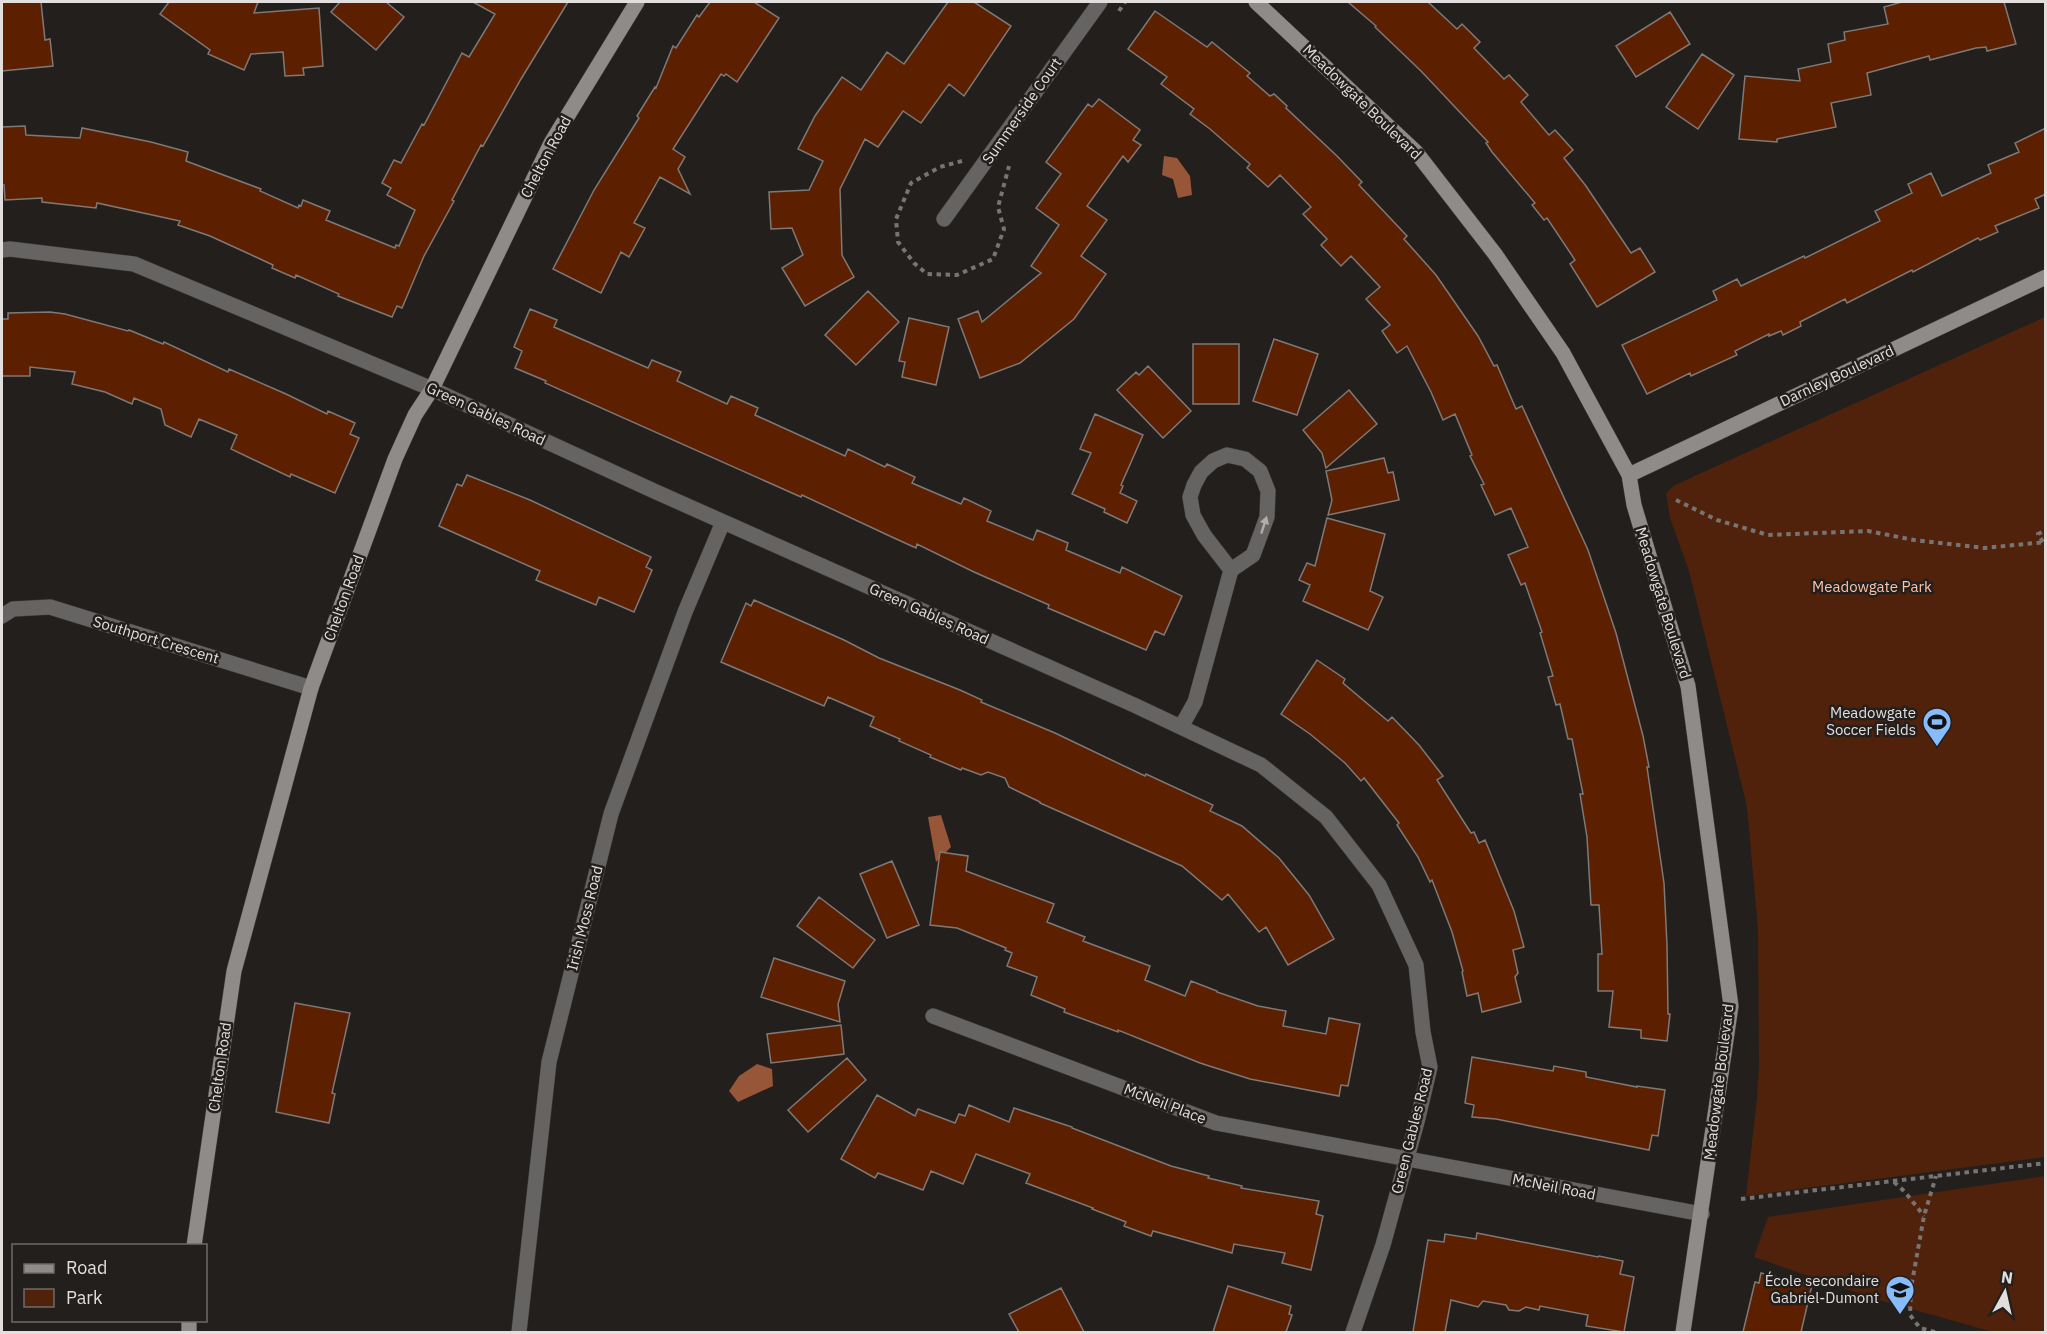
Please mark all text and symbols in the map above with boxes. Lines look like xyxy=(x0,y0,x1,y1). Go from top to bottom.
street label: Meadowgate Boulevard xyxy=(1299,40,1426,163)
street label: Summerside Court xyxy=(978,54,1065,168)
street label: Chelton Road xyxy=(516,112,575,201)
street label: Darnley Boulevard xyxy=(1777,341,1897,410)
street label: Green Gables Road xyxy=(424,378,549,449)
one-way arrow xyxy=(1259,516,1269,534)
street label: Meadowgate Boulevard xyxy=(1631,525,1696,681)
street label: Chelton Road xyxy=(319,552,368,643)
park label: Meadowgate Park xyxy=(1812,577,1932,596)
street label: Green Gables Road xyxy=(866,579,992,648)
street label: Southport Crescent xyxy=(91,611,221,668)
place label: Meadowgate Soccer Fields xyxy=(1826,703,1916,739)
sports icon: Meadowgate Soccer Fields xyxy=(1921,706,1953,748)
street label: Irish Moss Road xyxy=(562,863,607,972)
street label: Meadowgate Boulevard xyxy=(1699,1002,1738,1161)
street label: Chelton Road xyxy=(204,1021,235,1113)
street label: Green Gables Road xyxy=(1387,1066,1436,1196)
street label: McNeil Place xyxy=(1121,1079,1209,1128)
street label: McNeil Road xyxy=(1511,1169,1597,1204)
legend xyxy=(12,1244,207,1322)
text: Road xyxy=(66,1256,107,1279)
north arrow xyxy=(1975,1262,2035,1322)
text: N xyxy=(2000,1266,2014,1288)
place label: École secondaire Gabriel-Dumont xyxy=(1765,1271,1879,1307)
school or university icon: École secondaire Gabriel-Dumont xyxy=(1884,1274,1916,1316)
text: Park xyxy=(66,1286,103,1309)

